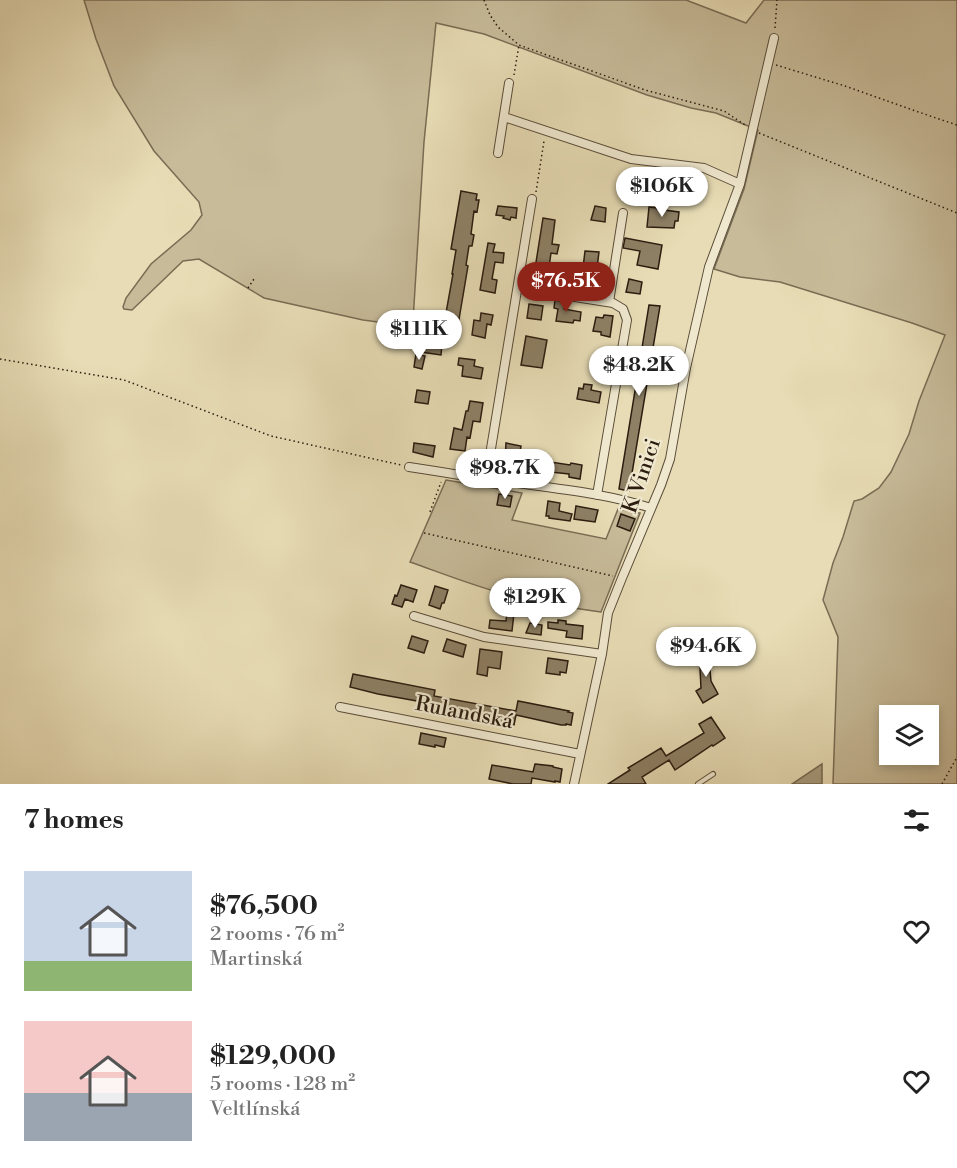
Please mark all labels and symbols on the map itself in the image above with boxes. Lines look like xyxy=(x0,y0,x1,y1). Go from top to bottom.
pin: $106K xyxy=(620,167,704,218)
pin: $76.5K xyxy=(517,262,615,313)
pin: $111K xyxy=(377,310,461,361)
pin: $48.2K xyxy=(590,346,688,397)
street label: K Vinici xyxy=(617,435,667,517)
pin: $98.7K xyxy=(456,449,554,500)
pin: $129K xyxy=(493,578,577,629)
pin: $94.6K xyxy=(657,627,755,678)
street label: Rulandská xyxy=(413,691,516,735)

